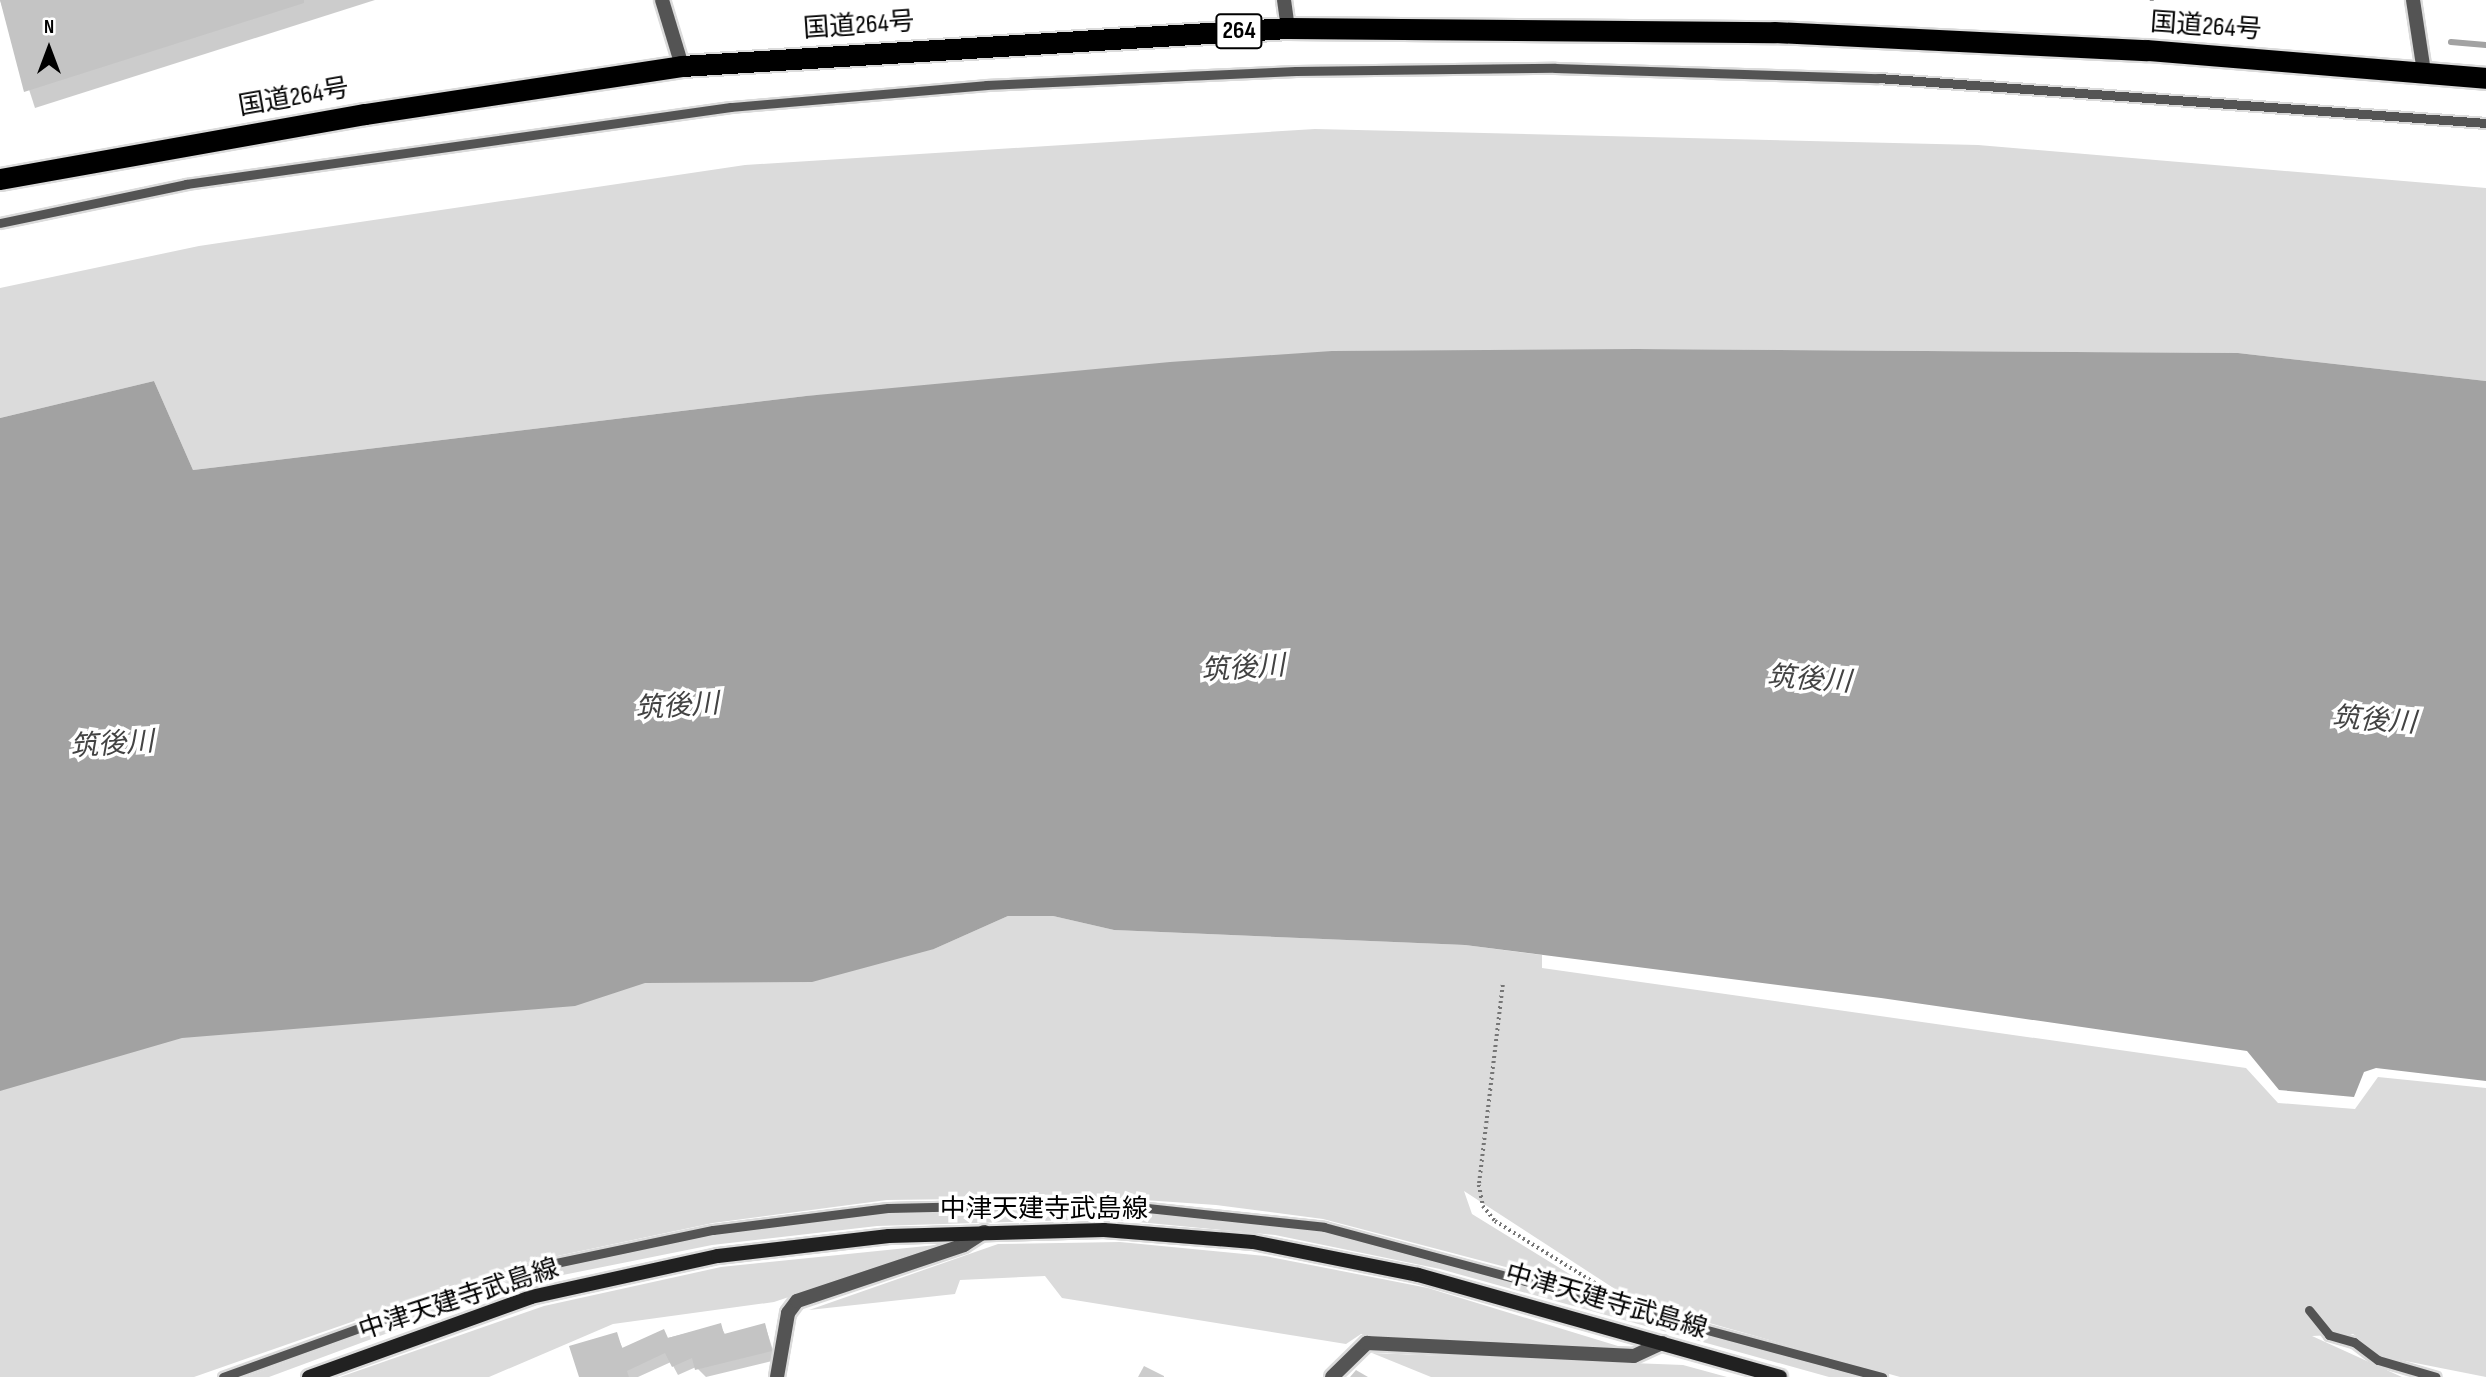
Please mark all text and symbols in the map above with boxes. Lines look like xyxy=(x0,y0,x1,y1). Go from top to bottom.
street label: 国道264号 xyxy=(802,7,916,45)
street label: 国道264号 xyxy=(2149,8,2263,46)
road number: 264 xyxy=(1214,11,1264,52)
north arrow xyxy=(14,14,84,84)
text: N xyxy=(44,16,54,39)
street label: 国道264号 xyxy=(236,73,352,123)
water label: 筑後川 xyxy=(1200,649,1286,689)
water label: 筑後川 xyxy=(1766,660,1852,700)
water label: 筑後川 xyxy=(634,687,720,727)
water label: 筑後川 xyxy=(2331,701,2417,741)
water label: 筑後川 xyxy=(69,725,155,765)
street label: 中津天建寺武島線 xyxy=(940,1194,1148,1226)
street label: 中津天建寺武島線 xyxy=(355,1253,563,1347)
street label: 中津天建寺武島線 xyxy=(1502,1258,1710,1346)

